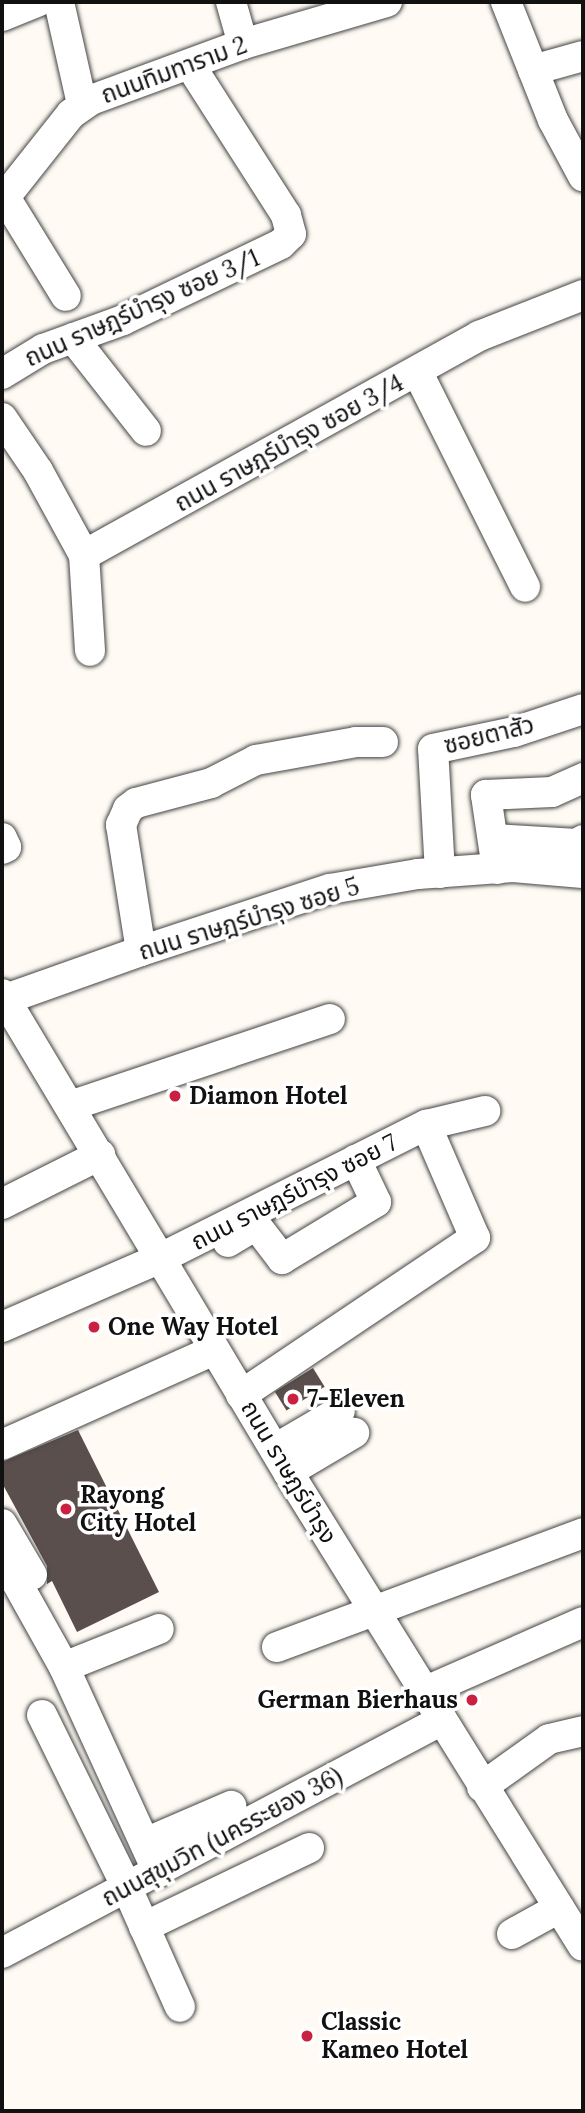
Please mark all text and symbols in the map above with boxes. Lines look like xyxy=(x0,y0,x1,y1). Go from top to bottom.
street label: ถนนทิมทาราม 2 xyxy=(97,30,251,110)
street label: ถนน ราษฎร์บำรุง ซอย 3/1 xyxy=(20,243,264,373)
street label: ถนน ราษฎร์บำรุง ซอย 3/4 xyxy=(170,368,408,518)
street label: ซอยตาสัว xyxy=(441,710,537,760)
street label: ถนน ราษฎร์บำรุง ซอย 5 xyxy=(135,872,363,966)
place label: Diamon Hotel xyxy=(189,1082,347,1110)
marker: Diamon Hotel xyxy=(167,1088,183,1104)
street label: ถนน ราษฎร์บำรุง ซอย 7 xyxy=(186,1128,402,1256)
place label: One Way Hotel xyxy=(108,1313,278,1341)
marker: One Way Hotel xyxy=(86,1319,102,1335)
place label: 7-Eleven xyxy=(307,1385,405,1413)
marker: 7-Eleven xyxy=(285,1391,301,1407)
street label: ถนน ราษฎร์บำรุง xyxy=(235,1395,343,1549)
place label: Rayong City Hotel xyxy=(80,1481,196,1537)
marker: Rayong City Hotel xyxy=(58,1501,74,1517)
place label: German Bierhaus xyxy=(258,1686,458,1714)
marker: German Bierhaus xyxy=(464,1692,480,1708)
street label: ถนนสุขุมวิท (นครระยอง 36) xyxy=(97,1761,347,1913)
place label: Classic Kameo Hotel xyxy=(321,2008,468,2064)
marker: Classic Kameo Hotel xyxy=(299,2028,315,2044)

